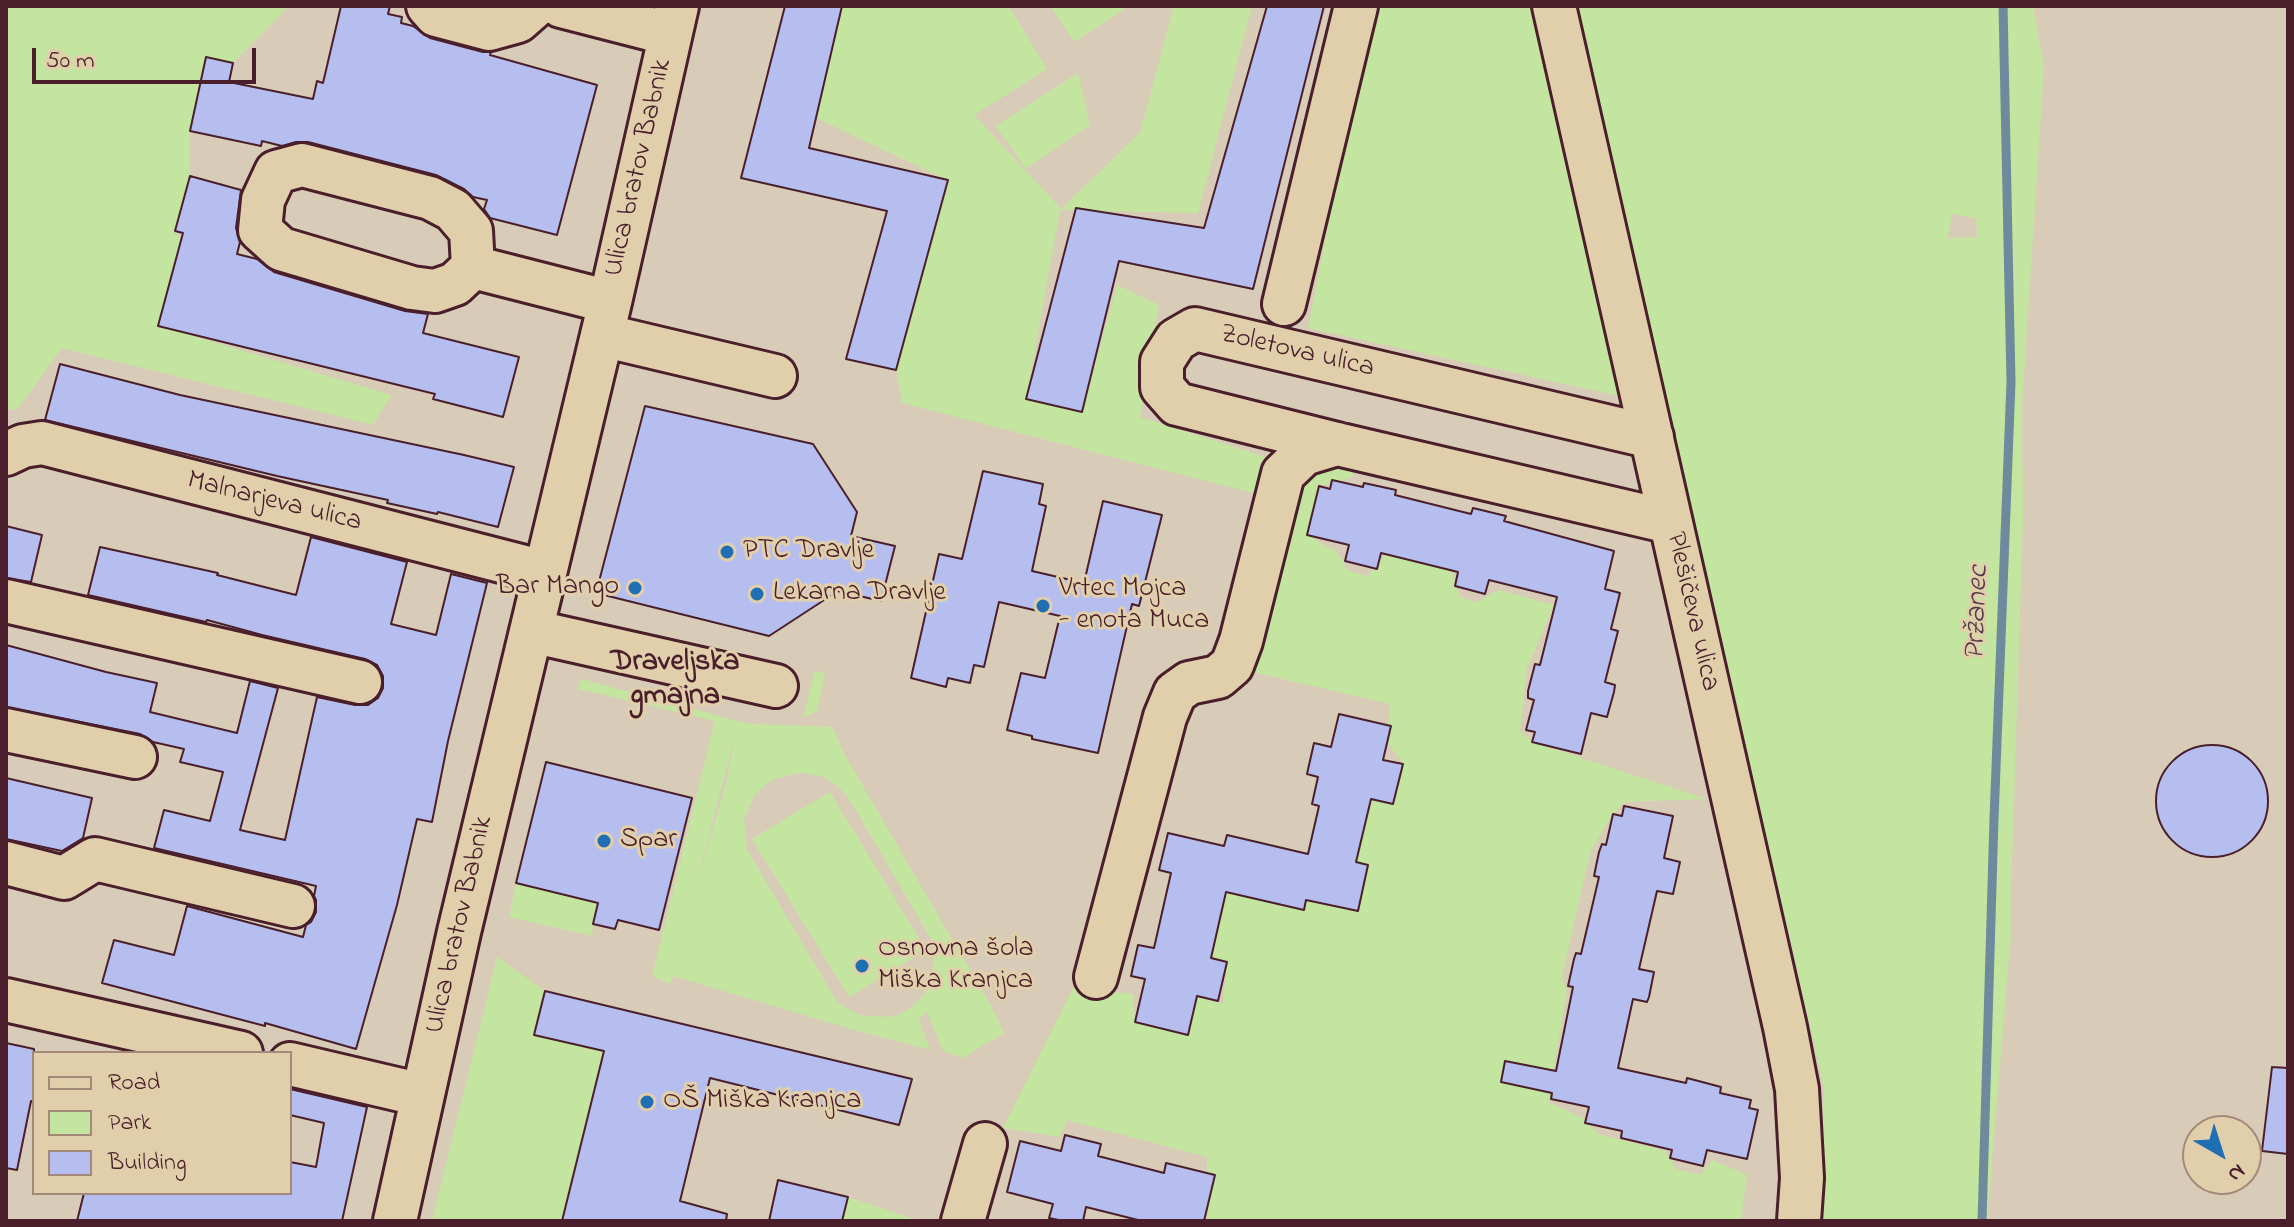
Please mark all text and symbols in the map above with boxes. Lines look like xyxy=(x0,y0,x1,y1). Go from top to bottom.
scale bar xyxy=(36,32,260,82)
text: 50 m xyxy=(46,44,95,79)
street label: Ulica bratov Babnik xyxy=(599,56,681,280)
street label: Zoletova ulica xyxy=(1217,319,1377,387)
street label: Malnarjeva ulica xyxy=(183,465,365,541)
street label: Plešičeva ulica xyxy=(1656,529,1726,695)
place label: PTC Dravlje xyxy=(743,535,874,569)
marker: PTC Dravlje xyxy=(718,543,736,561)
water label: Pržanec xyxy=(1959,565,1999,661)
place label: Bar Mango xyxy=(496,571,619,605)
place label: Vrtec Mojca - enota Muca xyxy=(1059,573,1209,639)
place label: Lekarna Dravlje xyxy=(773,577,946,611)
marker: Bar Mango xyxy=(626,579,644,597)
marker: Lekarna Dravlje xyxy=(748,585,766,603)
marker: Vrtec Mojca - enota Muca xyxy=(1034,597,1052,615)
district label: Draveljska gmajna xyxy=(610,646,740,716)
street label: Ulica bratov Babnik xyxy=(420,813,502,1037)
place label: Spar xyxy=(620,824,677,858)
marker: Spar xyxy=(595,832,613,850)
place label: Osnovna šola Miška Kranjca xyxy=(878,933,1034,999)
marker: Osnovna šola Miška Kranjca xyxy=(853,957,871,975)
legend xyxy=(32,1051,292,1195)
text: Road xyxy=(108,1066,160,1101)
place label: OŠ Miška Kranjca xyxy=(663,1085,861,1119)
marker: OŠ Miška Kranjca xyxy=(638,1093,656,1111)
text: Park xyxy=(108,1106,151,1141)
north arrow xyxy=(2182,1115,2262,1195)
text: Building xyxy=(108,1146,187,1181)
text: N xyxy=(2220,1155,2252,1189)

